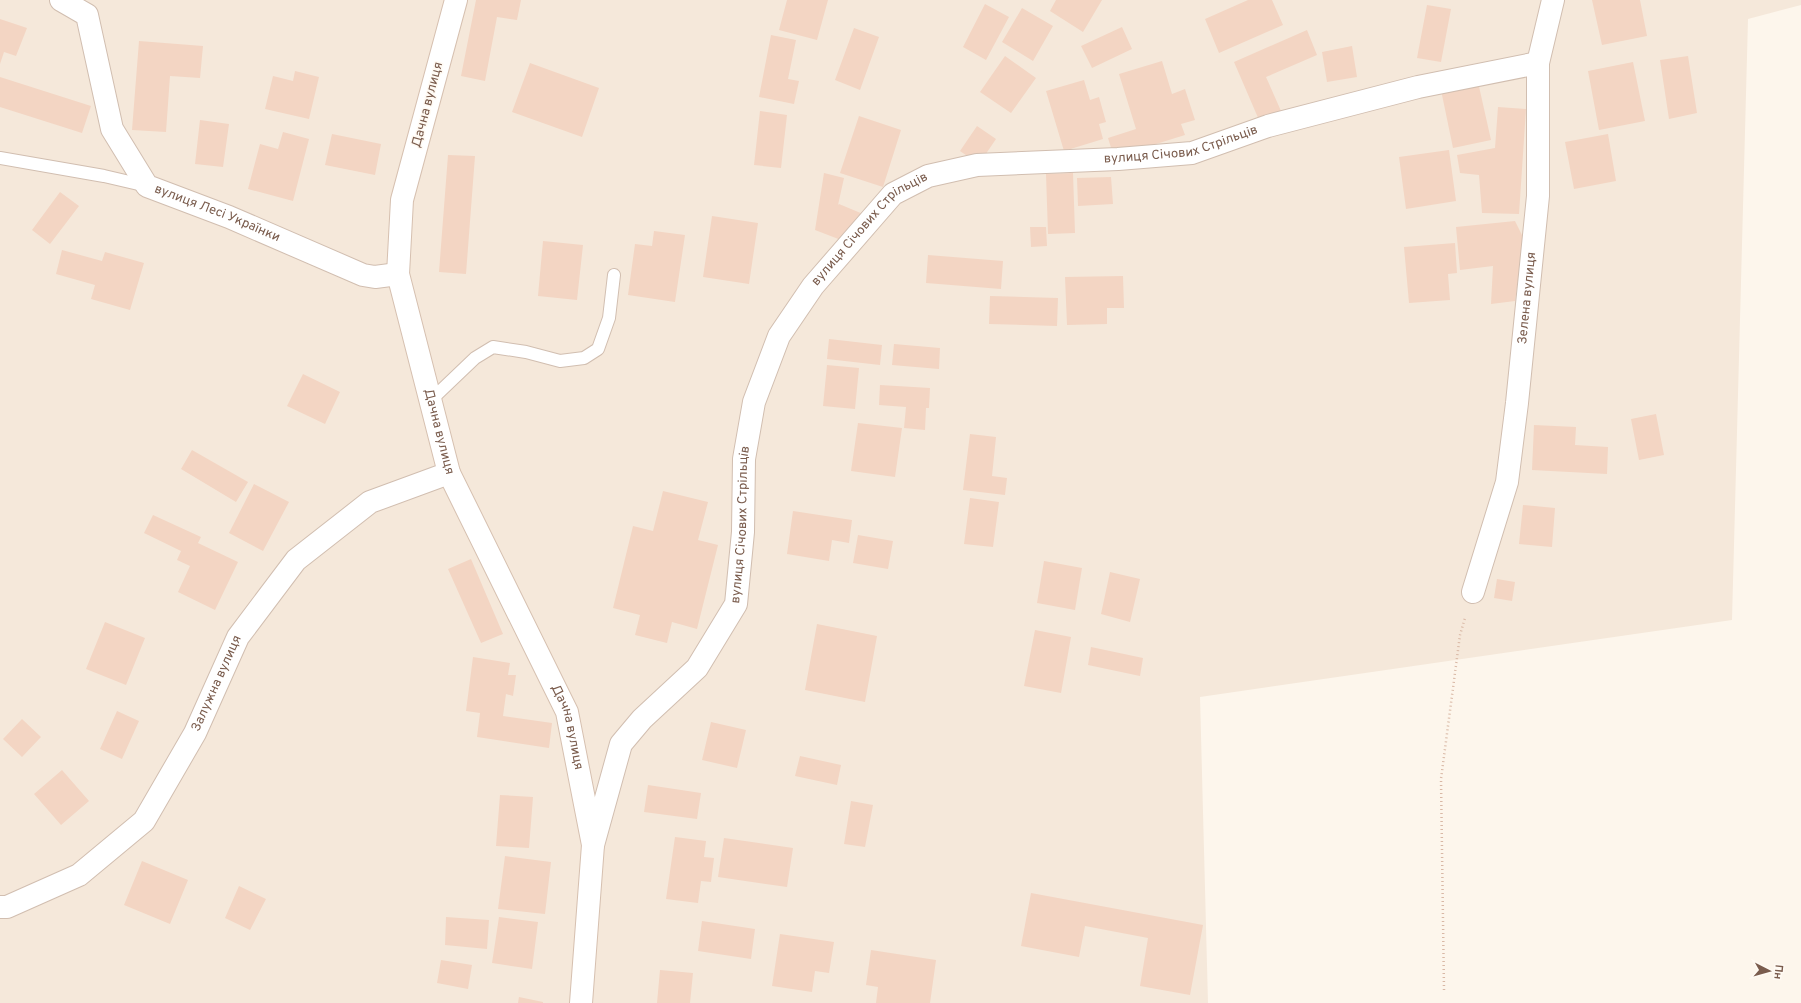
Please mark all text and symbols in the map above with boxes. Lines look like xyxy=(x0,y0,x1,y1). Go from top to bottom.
street label: Дачна вулиця xyxy=(409,60,447,150)
street label: вулиця Січових Стрільців xyxy=(1103,122,1260,168)
street label: вулиця Січових Стрільців xyxy=(809,169,931,289)
street label: вулиця Лесі Українки xyxy=(152,181,282,246)
street label: Зелена вулиця xyxy=(1515,251,1540,345)
street label: Дачна вулиця xyxy=(420,387,457,476)
street label: вулиця Січових Стрільців xyxy=(728,445,754,604)
street label: Залужна вулиця xyxy=(189,633,246,734)
street label: Дачна вулиця xyxy=(547,682,586,771)
north arrow xyxy=(1749,951,1789,991)
text: Пн xyxy=(1770,964,1786,980)

